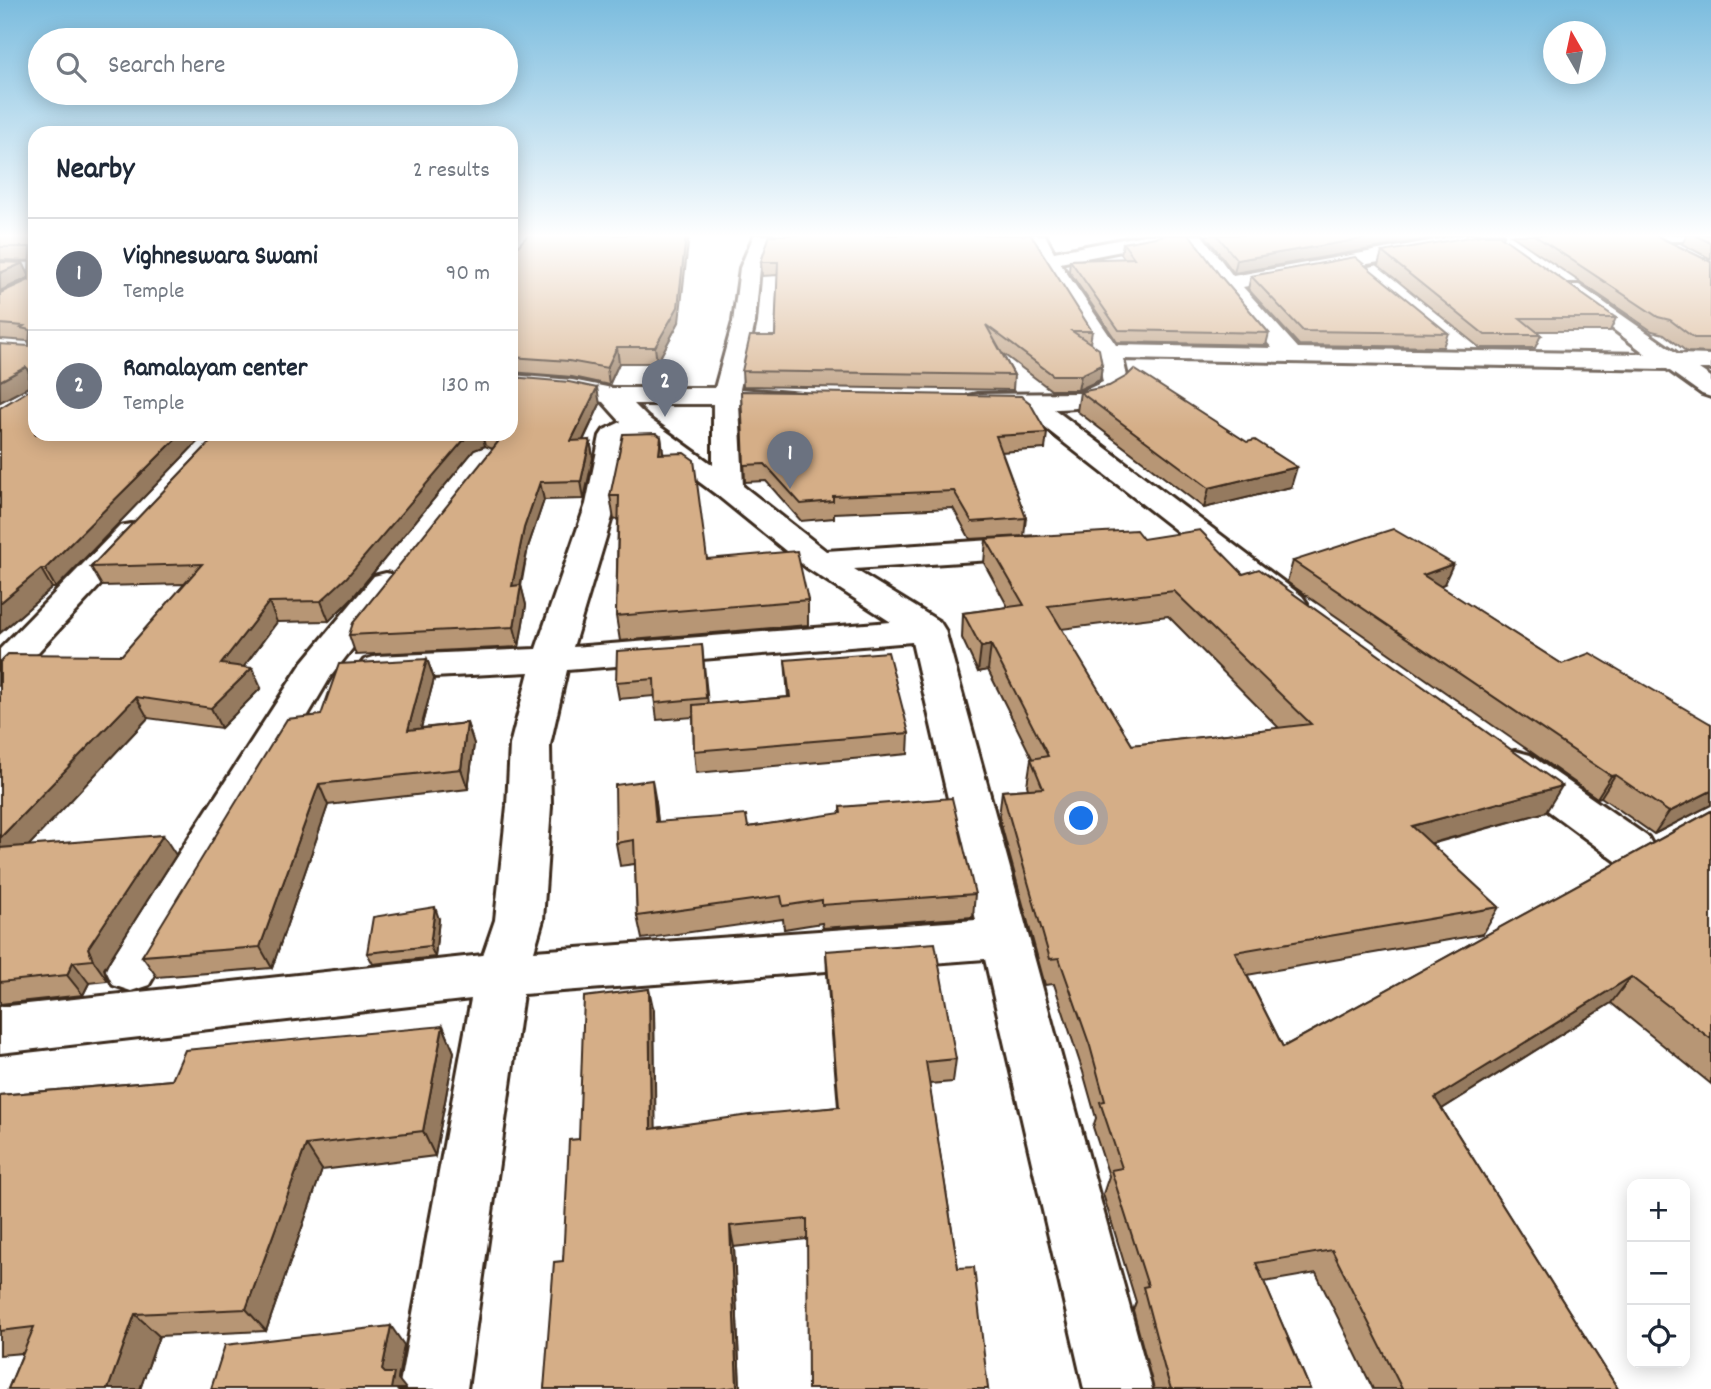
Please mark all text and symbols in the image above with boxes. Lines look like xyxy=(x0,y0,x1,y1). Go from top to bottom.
north arrow xyxy=(1543,21,1606,84)
search box xyxy=(28,28,518,105)
icon: search xyxy=(52,48,90,86)
text: Search here xyxy=(108,48,226,85)
text: Nearby xyxy=(56,150,134,193)
text: 2 results xyxy=(413,155,490,188)
text: Vighneswara Swami xyxy=(123,239,318,276)
text: 1 xyxy=(76,258,82,291)
text: 90 m xyxy=(446,258,490,291)
text: Temple xyxy=(123,276,184,309)
text: Ramalayam center xyxy=(123,351,307,388)
pin: 2 xyxy=(642,359,688,417)
text: 2 xyxy=(74,370,84,403)
text: 130 m xyxy=(441,370,490,403)
text: Temple xyxy=(123,388,184,421)
pin: 1 xyxy=(767,431,813,489)
your location xyxy=(1064,801,1098,835)
map controls xyxy=(1627,1179,1690,1368)
button: + xyxy=(1627,1179,1690,1242)
button: − xyxy=(1627,1242,1690,1305)
button: locate xyxy=(1627,1305,1690,1368)

